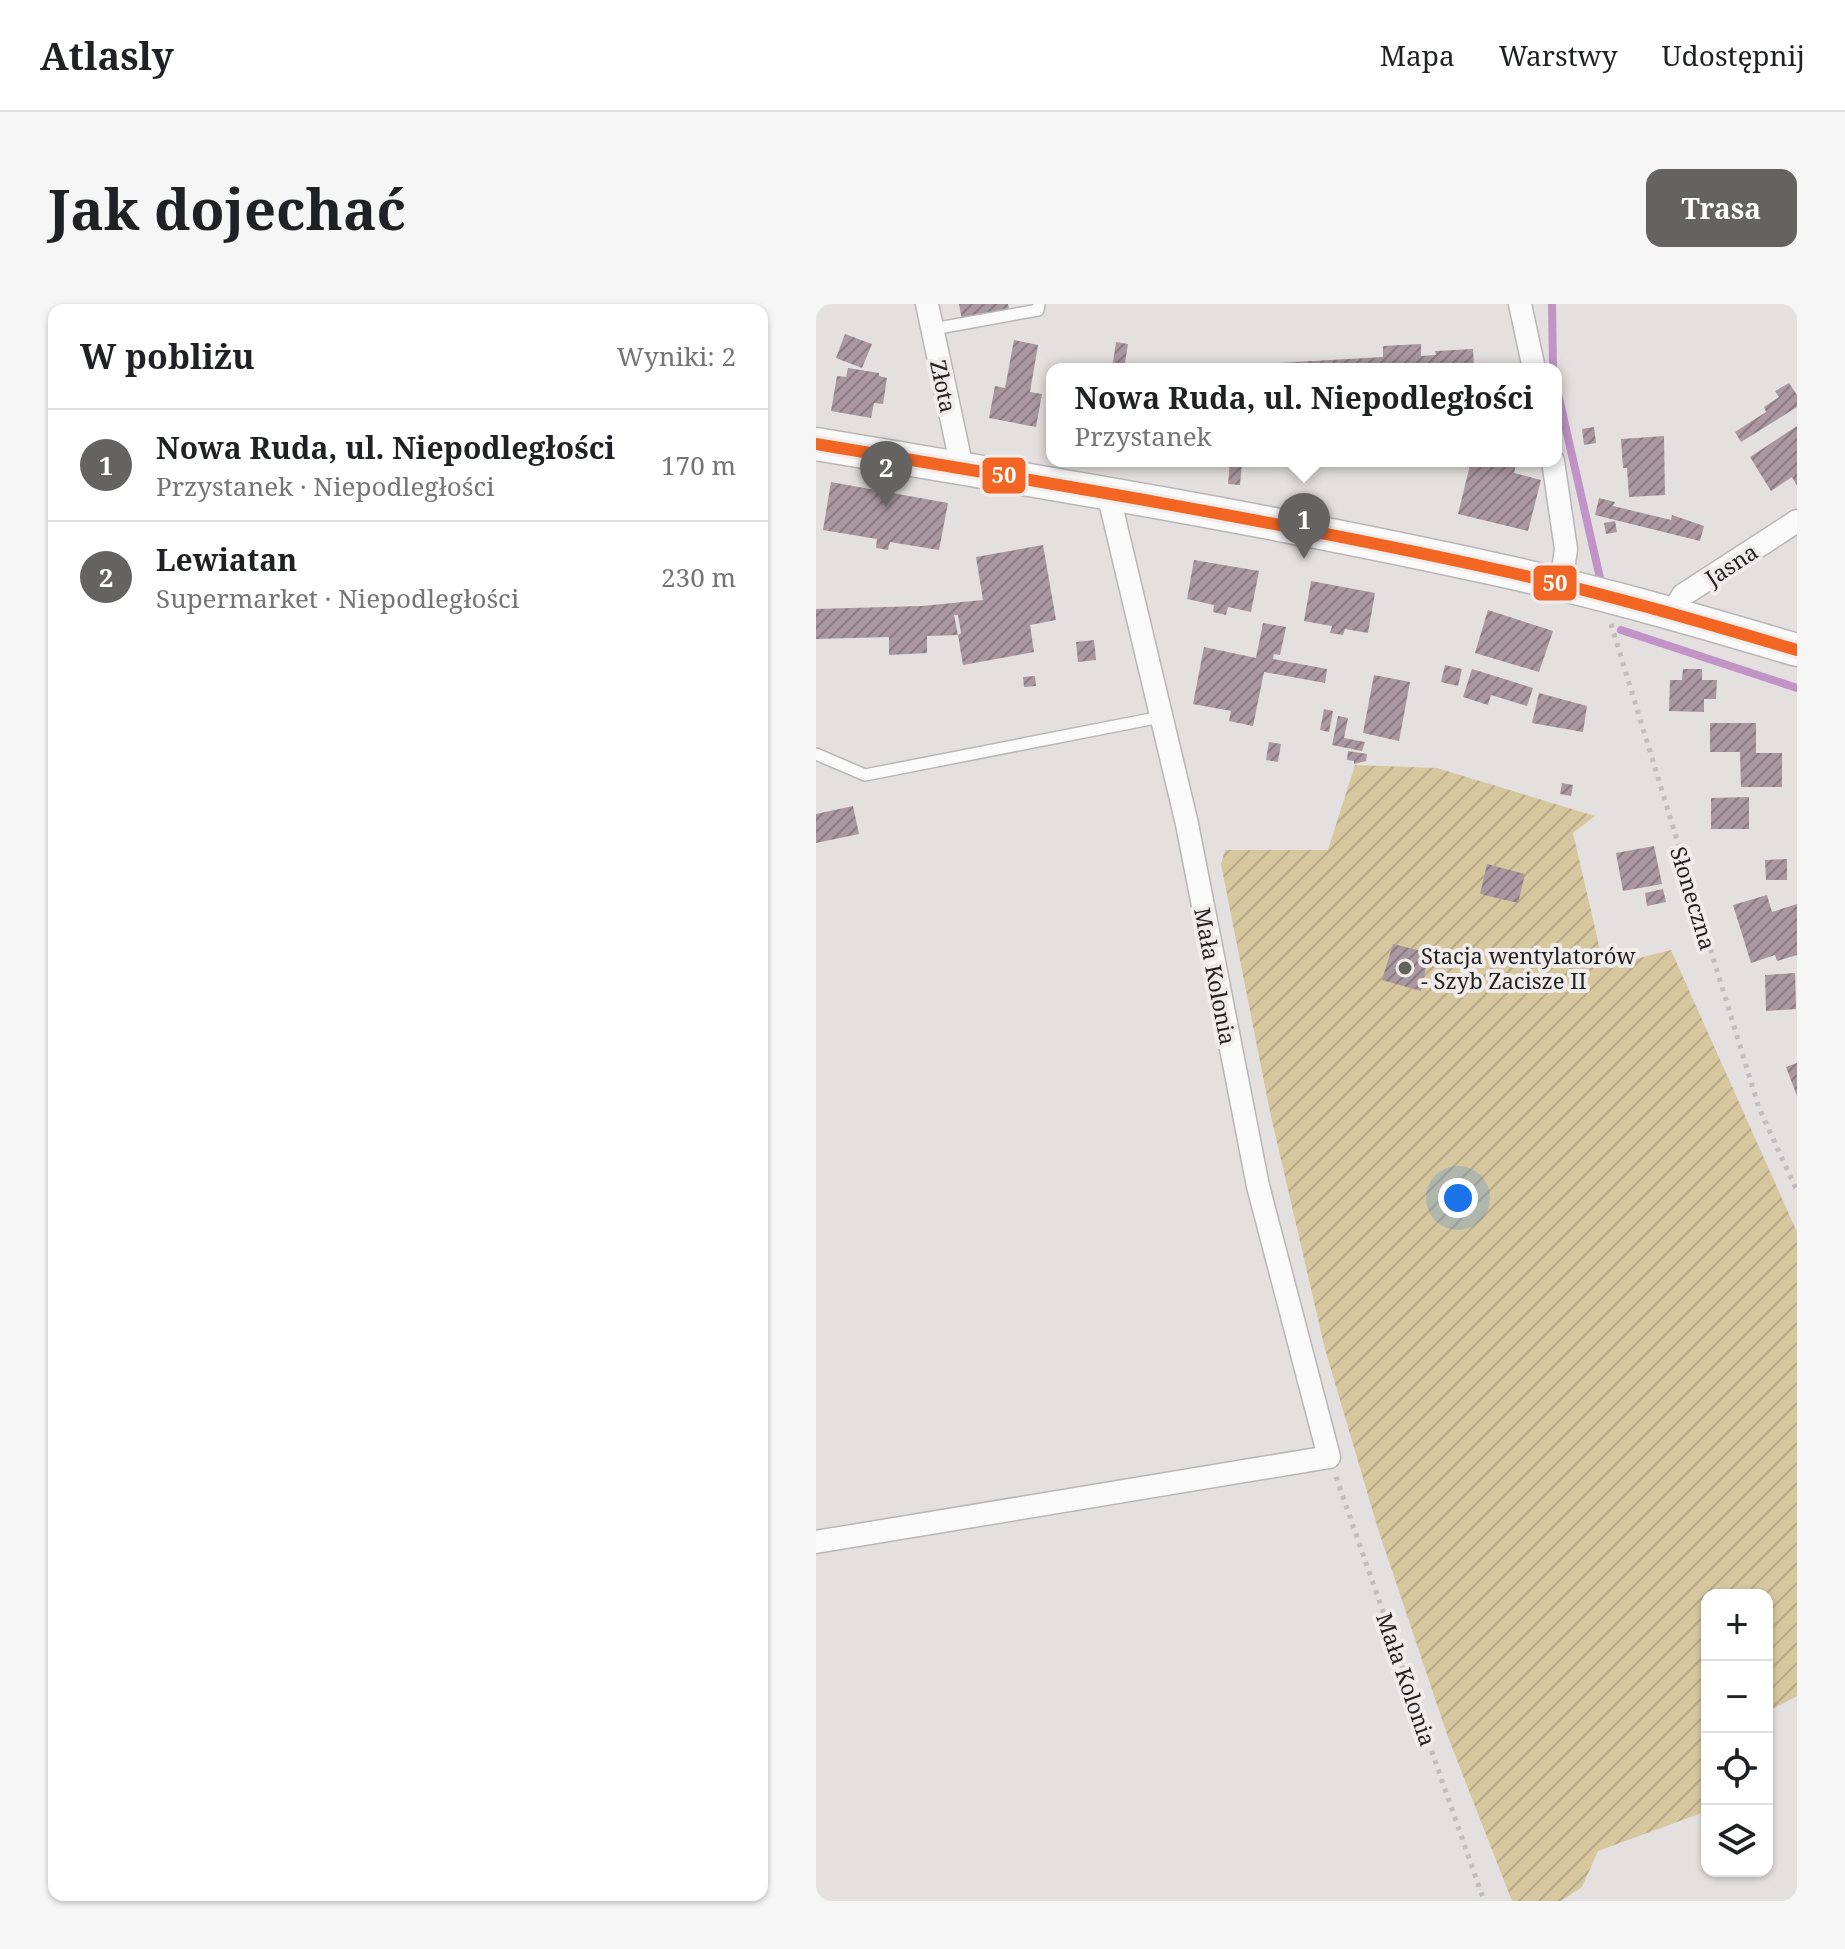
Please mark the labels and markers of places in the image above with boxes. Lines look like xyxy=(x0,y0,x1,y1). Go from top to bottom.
pin: 2 xyxy=(860,441,912,507)
pin: 1 xyxy=(1278,493,1330,559)
place label: Stacja wentylatorów - Szyb Zacisze II xyxy=(1421,940,1635,995)
marker: Stacja wentylatorów - Szyb Zacisze II xyxy=(1396,959,1414,977)

